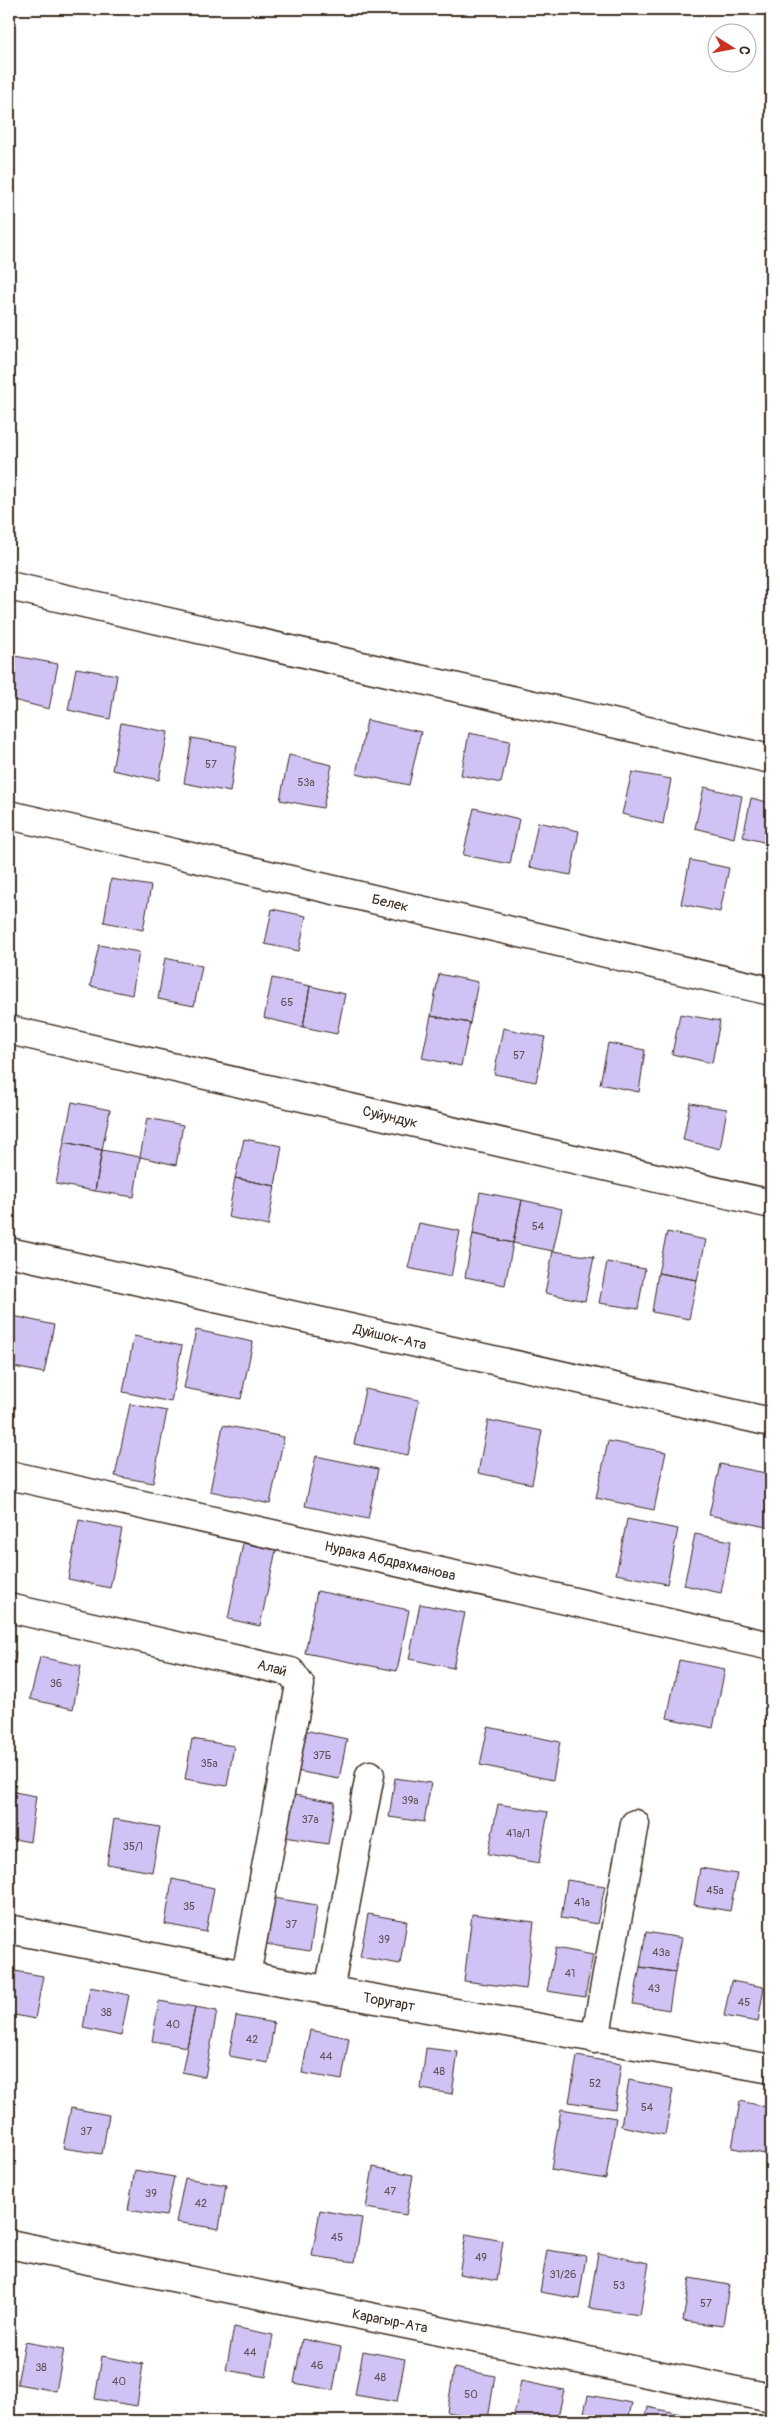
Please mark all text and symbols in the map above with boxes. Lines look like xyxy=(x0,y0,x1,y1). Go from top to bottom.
north arrow xyxy=(708,22,758,72)
text: С xyxy=(735,45,753,57)
house number: 57 xyxy=(205,758,217,771)
house number: 53а xyxy=(297,776,315,789)
street label: Белек xyxy=(370,891,410,915)
house number: 65 xyxy=(281,996,293,1009)
house number: 57 xyxy=(513,1049,525,1062)
street label: Суйундук xyxy=(361,1102,419,1132)
house number: 54 xyxy=(532,1220,545,1233)
street label: Дуйшок-Ата xyxy=(351,1320,428,1354)
street label: Нурака Абдрахманова xyxy=(323,1538,457,1584)
street label: Алай xyxy=(255,1656,289,1680)
house number: 36 xyxy=(50,1677,62,1690)
house number: 37Б xyxy=(313,1749,331,1762)
house number: 35а xyxy=(200,1757,218,1770)
house number: 39а xyxy=(402,1794,418,1807)
house number: 37а xyxy=(301,1813,319,1826)
house number: 41а/1 xyxy=(506,1827,530,1840)
house number: 35/1 xyxy=(123,1840,143,1853)
house number: 45а xyxy=(706,1884,724,1897)
house number: 41а xyxy=(574,1896,590,1909)
house number: 35 xyxy=(183,1900,195,1913)
house number: 37 xyxy=(285,1918,297,1931)
house number: 39 xyxy=(378,1933,390,1946)
house number: 43а xyxy=(652,1946,670,1959)
house number: 41 xyxy=(565,1967,575,1980)
house number: 43 xyxy=(648,1982,660,1995)
street label: Торугарт xyxy=(362,1989,416,2015)
house number: 45 xyxy=(738,1996,750,2009)
house number: 38 xyxy=(100,2006,112,2019)
house number: 40 xyxy=(166,2018,180,2031)
house number: 42 xyxy=(246,2033,258,2046)
house number: 44 xyxy=(320,2050,333,2063)
house number: 48 xyxy=(433,2065,445,2078)
house number: 52 xyxy=(589,2077,601,2090)
house number: 54 xyxy=(641,2101,654,2114)
house number: 37 xyxy=(80,2125,92,2138)
house number: 47 xyxy=(384,2185,396,2198)
house number: 39 xyxy=(145,2187,157,2200)
house number: 42 xyxy=(195,2197,207,2210)
house number: 45 xyxy=(331,2231,343,2244)
house number: 49 xyxy=(475,2251,487,2264)
house number: 31/26 xyxy=(550,2268,576,2281)
house number: 53 xyxy=(613,2279,625,2292)
house number: 57 xyxy=(700,2297,712,2310)
street label: Карагыр-Ата xyxy=(351,2305,429,2337)
house number: 44 xyxy=(244,2346,257,2359)
house number: 46 xyxy=(311,2359,323,2372)
house number: 38 xyxy=(35,2361,47,2374)
house number: 48 xyxy=(374,2371,386,2384)
house number: 40 xyxy=(112,2375,126,2388)
house number: 50 xyxy=(464,2388,478,2401)

